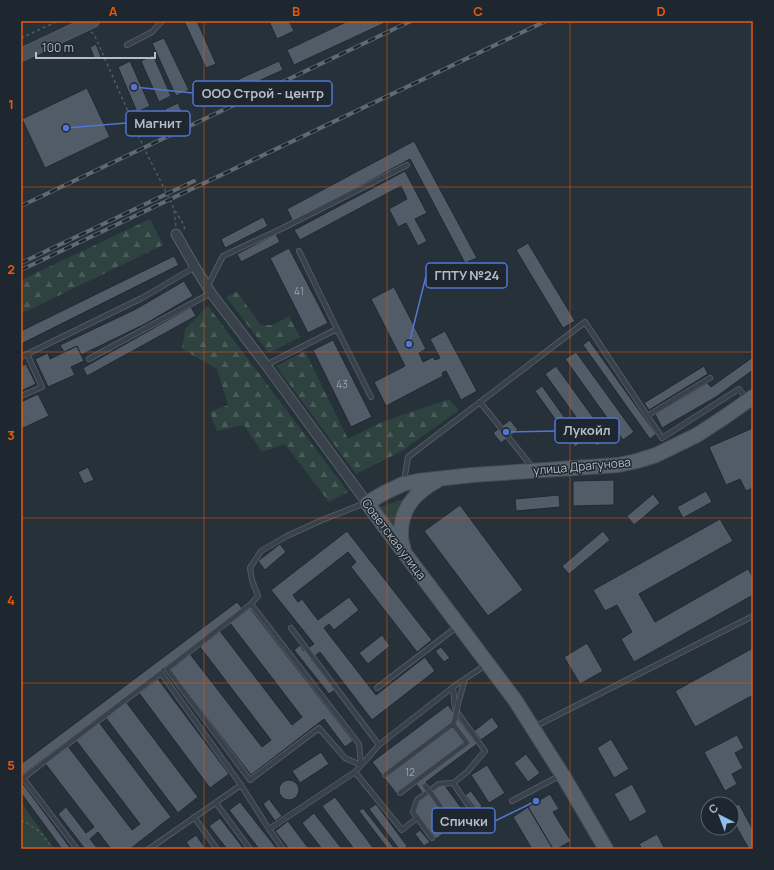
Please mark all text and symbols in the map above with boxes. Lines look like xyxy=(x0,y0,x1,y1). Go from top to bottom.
text: A xyxy=(109,2,118,20)
text: B xyxy=(292,2,300,20)
text: C xyxy=(473,2,483,20)
text: D xyxy=(656,2,666,20)
scale bar xyxy=(36,34,155,60)
text: 100 m xyxy=(42,39,74,56)
callout: ООО Строй - центр xyxy=(193,81,332,106)
text: ООО Строй - центр xyxy=(202,84,324,102)
text: 1 xyxy=(8,95,14,113)
callout: Магнит xyxy=(126,111,190,136)
text: Магнит xyxy=(134,114,182,132)
text: 2 xyxy=(7,260,15,278)
callout: ГПТУ №24 xyxy=(426,263,507,288)
text: ГПТУ №24 xyxy=(435,266,499,284)
house number: 41 xyxy=(294,284,304,298)
house number: 43 xyxy=(336,377,348,391)
callout: Лукойл xyxy=(555,418,619,443)
text: Лукойл xyxy=(563,421,611,439)
text: 3 xyxy=(7,426,15,444)
street label: улица Драгунова xyxy=(532,453,632,479)
street label: Советская улица xyxy=(358,495,430,583)
text: 4 xyxy=(7,591,15,609)
text: 5 xyxy=(7,756,15,774)
house number: 12 xyxy=(405,765,415,779)
north arrow xyxy=(700,796,740,836)
text: С xyxy=(705,800,721,816)
callout: Спички xyxy=(432,808,495,833)
text: Спички xyxy=(440,812,488,830)

